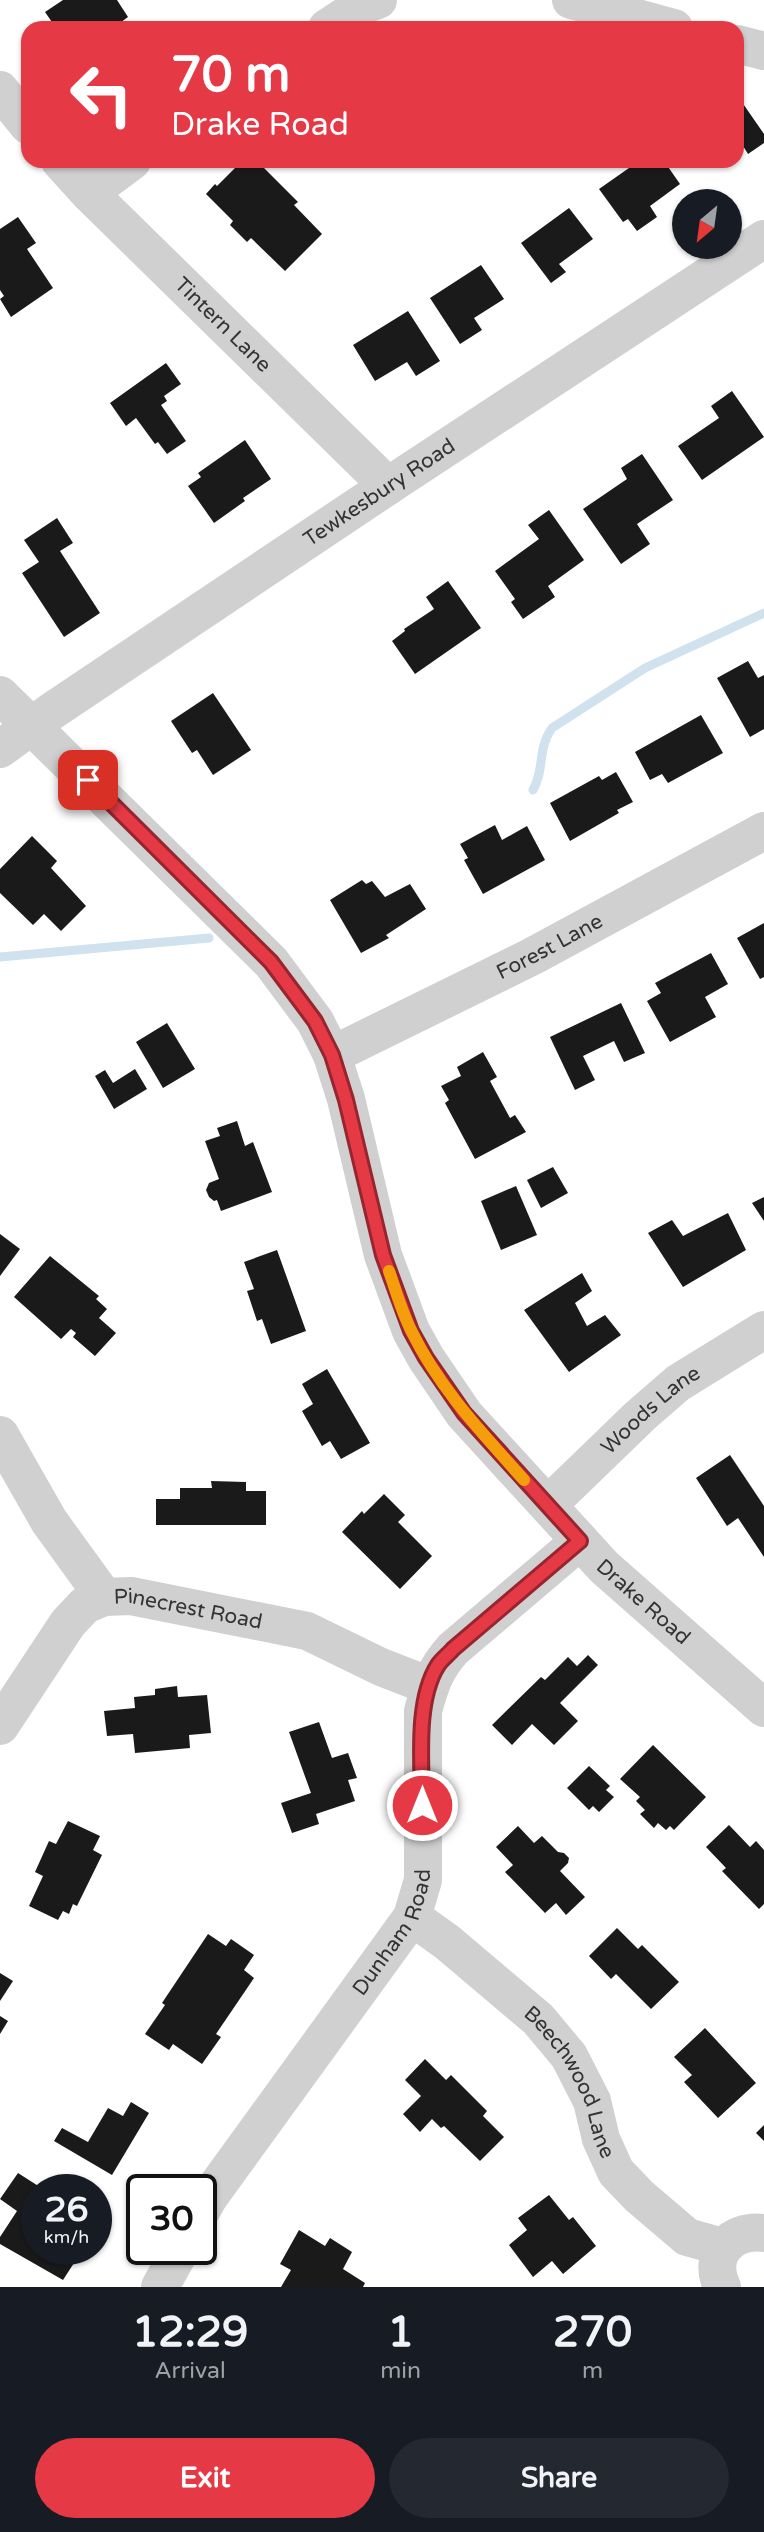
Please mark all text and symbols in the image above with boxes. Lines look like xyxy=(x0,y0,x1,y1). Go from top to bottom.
text: 70 m xyxy=(171,46,290,105)
icon: left xyxy=(56,49,147,140)
text: Drake Road xyxy=(171,106,349,144)
north arrow xyxy=(672,189,742,259)
map controls xyxy=(672,189,742,259)
street label: Tintern Lane xyxy=(169,272,276,378)
street label: Tewkesbury Road xyxy=(299,433,460,552)
pin xyxy=(58,750,118,810)
icon: arrive xyxy=(69,761,107,799)
street label: Forest Lane xyxy=(492,909,607,985)
street label: Woods Lane xyxy=(596,1360,705,1460)
street label: Drake Road xyxy=(591,1554,695,1650)
street label: Pinecrest Road xyxy=(113,1584,264,1635)
position arrow xyxy=(385,1768,459,1842)
street label: Dunham Road xyxy=(347,1869,436,2000)
street label: Beechwood Lane xyxy=(519,2001,620,2162)
speed limit sign: 30 xyxy=(126,2174,217,2265)
text: 26 xyxy=(45,2189,88,2231)
text: km/h xyxy=(44,2226,89,2248)
text: 12:29 xyxy=(132,2307,248,2358)
text: 1 xyxy=(387,2307,414,2358)
text: 270 xyxy=(553,2307,632,2358)
text: Arrival xyxy=(155,2357,226,2385)
text: min xyxy=(380,2357,421,2385)
text: m xyxy=(582,2357,603,2385)
button: Exit xyxy=(35,2438,375,2518)
button: Share xyxy=(389,2438,729,2518)

